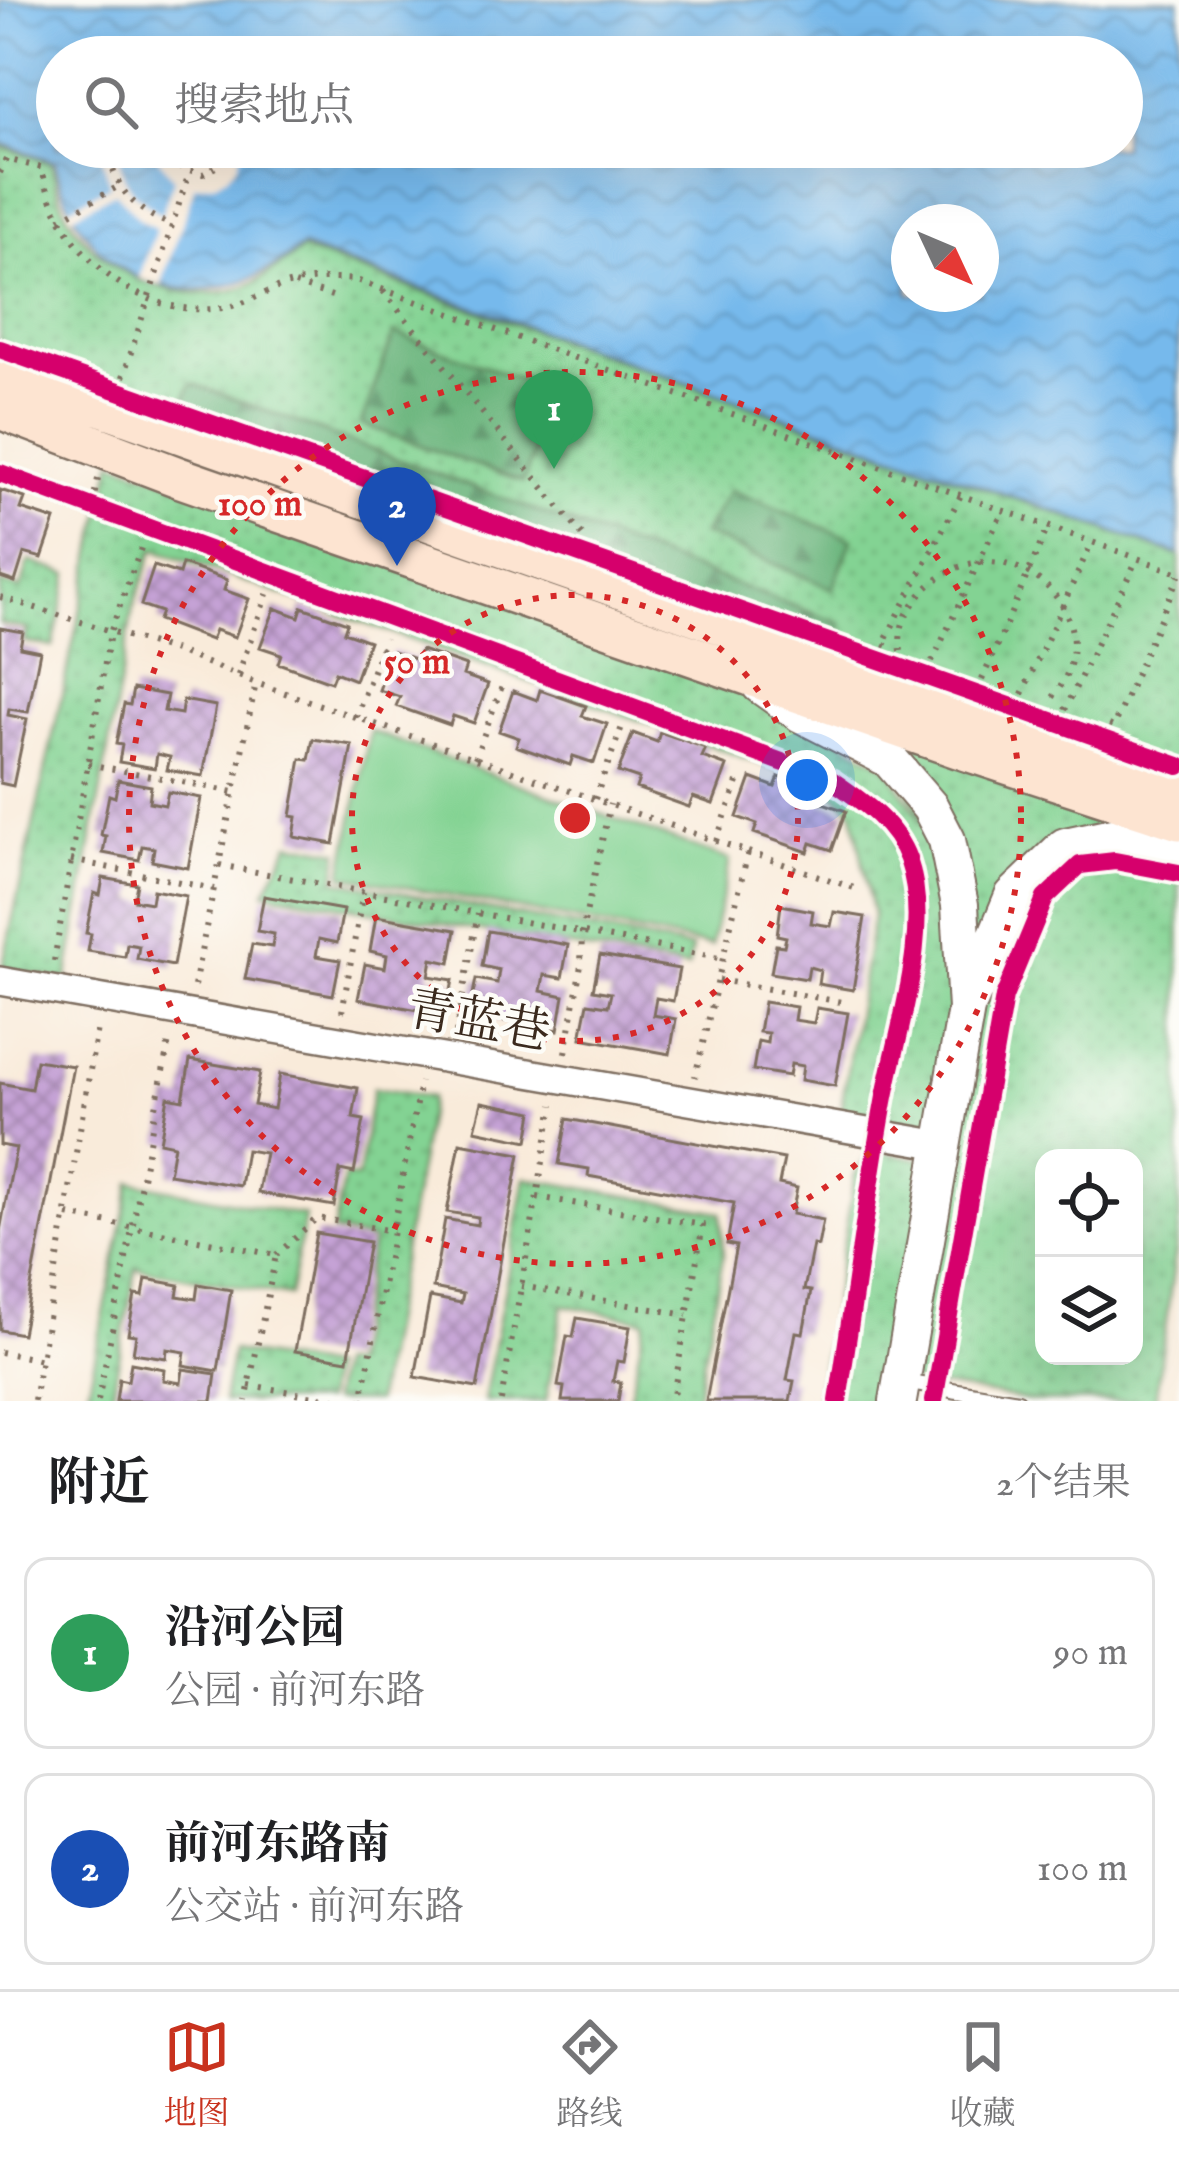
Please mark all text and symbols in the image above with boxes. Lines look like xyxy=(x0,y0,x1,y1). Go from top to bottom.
search box xyxy=(36,36,1143,168)
icon: search xyxy=(78,69,144,135)
text: 搜索地点 xyxy=(174,79,354,136)
north arrow xyxy=(891,204,999,312)
pin: 1 xyxy=(515,370,593,469)
pin: 2 xyxy=(358,467,436,566)
text: 100 m xyxy=(218,482,302,528)
text: 50 m xyxy=(384,640,450,686)
your location xyxy=(777,750,837,810)
centre of rings xyxy=(554,797,596,839)
street label: 青蓝巷 xyxy=(402,981,554,1065)
map controls xyxy=(1035,1149,1143,1365)
button: locate xyxy=(1035,1149,1143,1257)
button: layers xyxy=(1035,1257,1143,1365)
text: 附近 xyxy=(48,1453,150,1518)
text: 2个结果 xyxy=(996,1460,1131,1509)
text: 沿河公园 xyxy=(165,1601,345,1658)
text: 1 xyxy=(83,1629,97,1678)
text: 90 m xyxy=(1053,1629,1128,1678)
text: 公园 · 前河东路 xyxy=(165,1668,425,1717)
text: 前河东路南 xyxy=(165,1817,390,1874)
text: 2 xyxy=(81,1845,99,1894)
text: 100 m xyxy=(1037,1845,1128,1894)
text: 公交站 · 前河东路 xyxy=(165,1884,464,1933)
tab: 地图 xyxy=(164,2014,230,2136)
tab: 路线 xyxy=(557,2014,623,2136)
tab: 收藏 xyxy=(950,2014,1016,2136)

